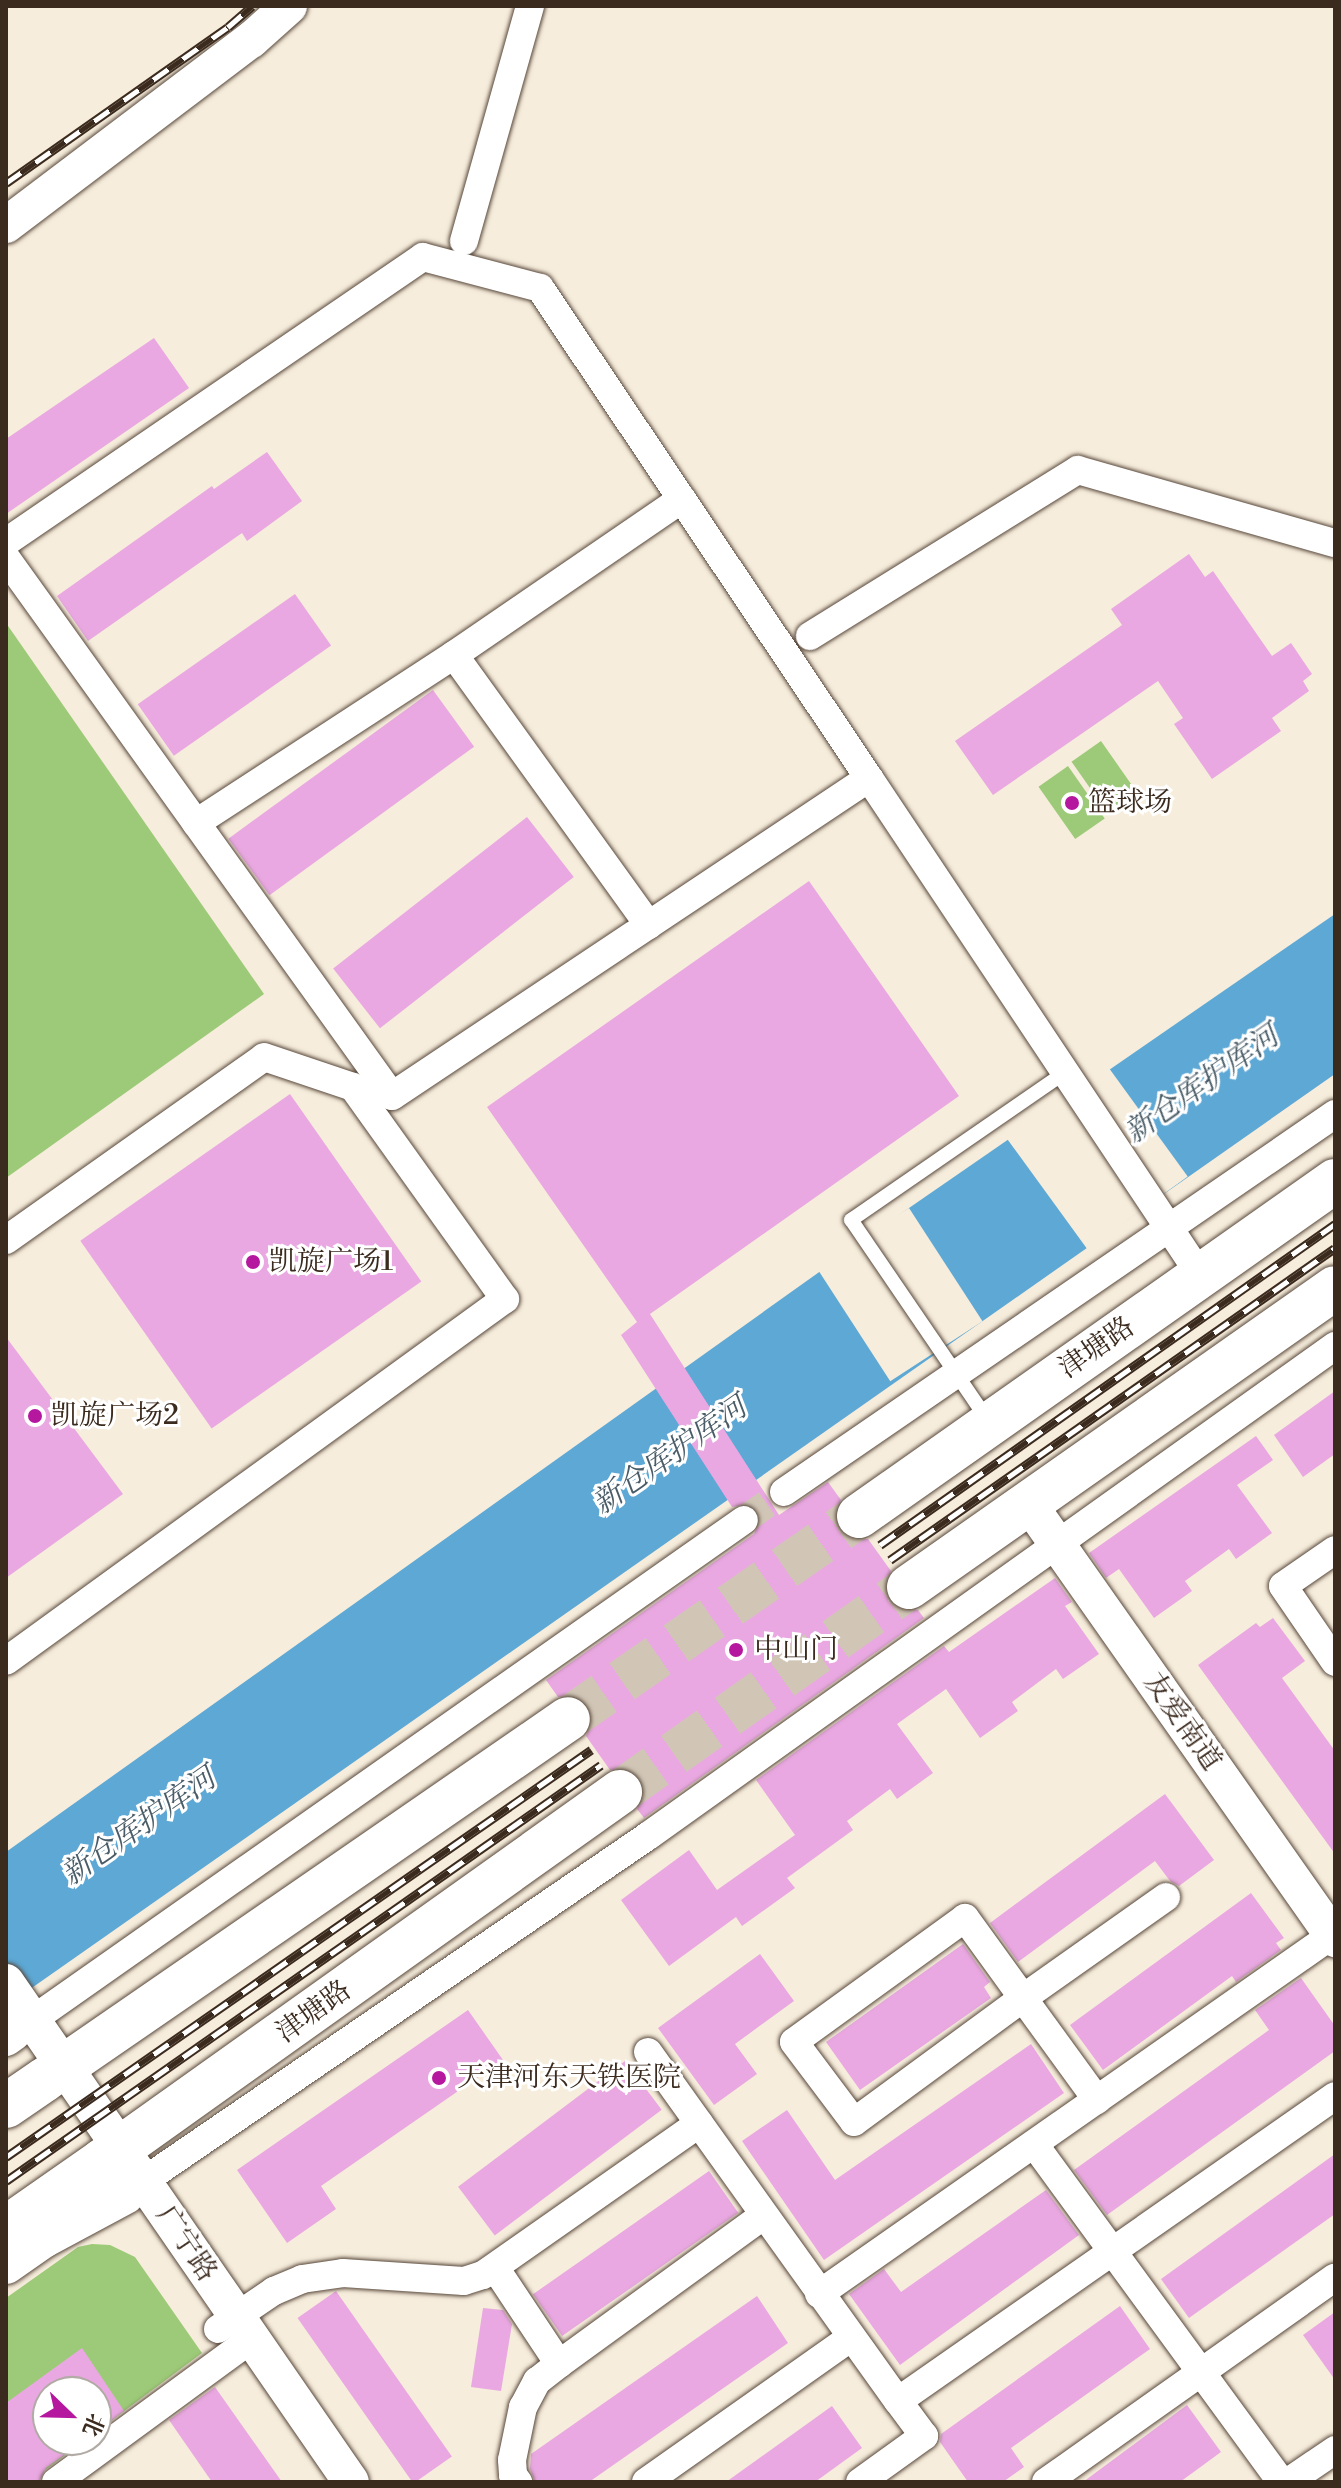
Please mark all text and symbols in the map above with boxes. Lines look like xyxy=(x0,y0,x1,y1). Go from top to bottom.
place label: 篮球场 xyxy=(1088,786,1172,820)
marker: 篮球场 xyxy=(1063,794,1081,812)
water label: 新仓库护库河 xyxy=(1118,1019,1286,1151)
place label: 凯旋广场1 xyxy=(269,1245,393,1279)
marker: 凯旋广场1 xyxy=(244,1253,262,1271)
street label: 津塘路 xyxy=(1053,1310,1141,1386)
water label: 新仓库护库河 xyxy=(586,1390,754,1522)
place label: 凯旋广场2 xyxy=(51,1399,179,1433)
marker: 凯旋广场2 xyxy=(26,1407,44,1425)
place label: 中山门 xyxy=(754,1633,838,1667)
marker: 中山门 xyxy=(725,1639,747,1661)
street label: 友爱南道 xyxy=(1136,1666,1228,1778)
water label: 新仓库护库河 xyxy=(55,1761,223,1893)
street label: 津塘路 xyxy=(270,1974,358,2050)
place label: 天津河东天铁医院 xyxy=(457,2061,681,2095)
marker: 天津河东天铁医院 xyxy=(428,2067,450,2089)
street label: 广宁路 xyxy=(149,2200,223,2288)
north arrow xyxy=(32,2376,112,2456)
text: 北 xyxy=(76,2409,109,2440)

